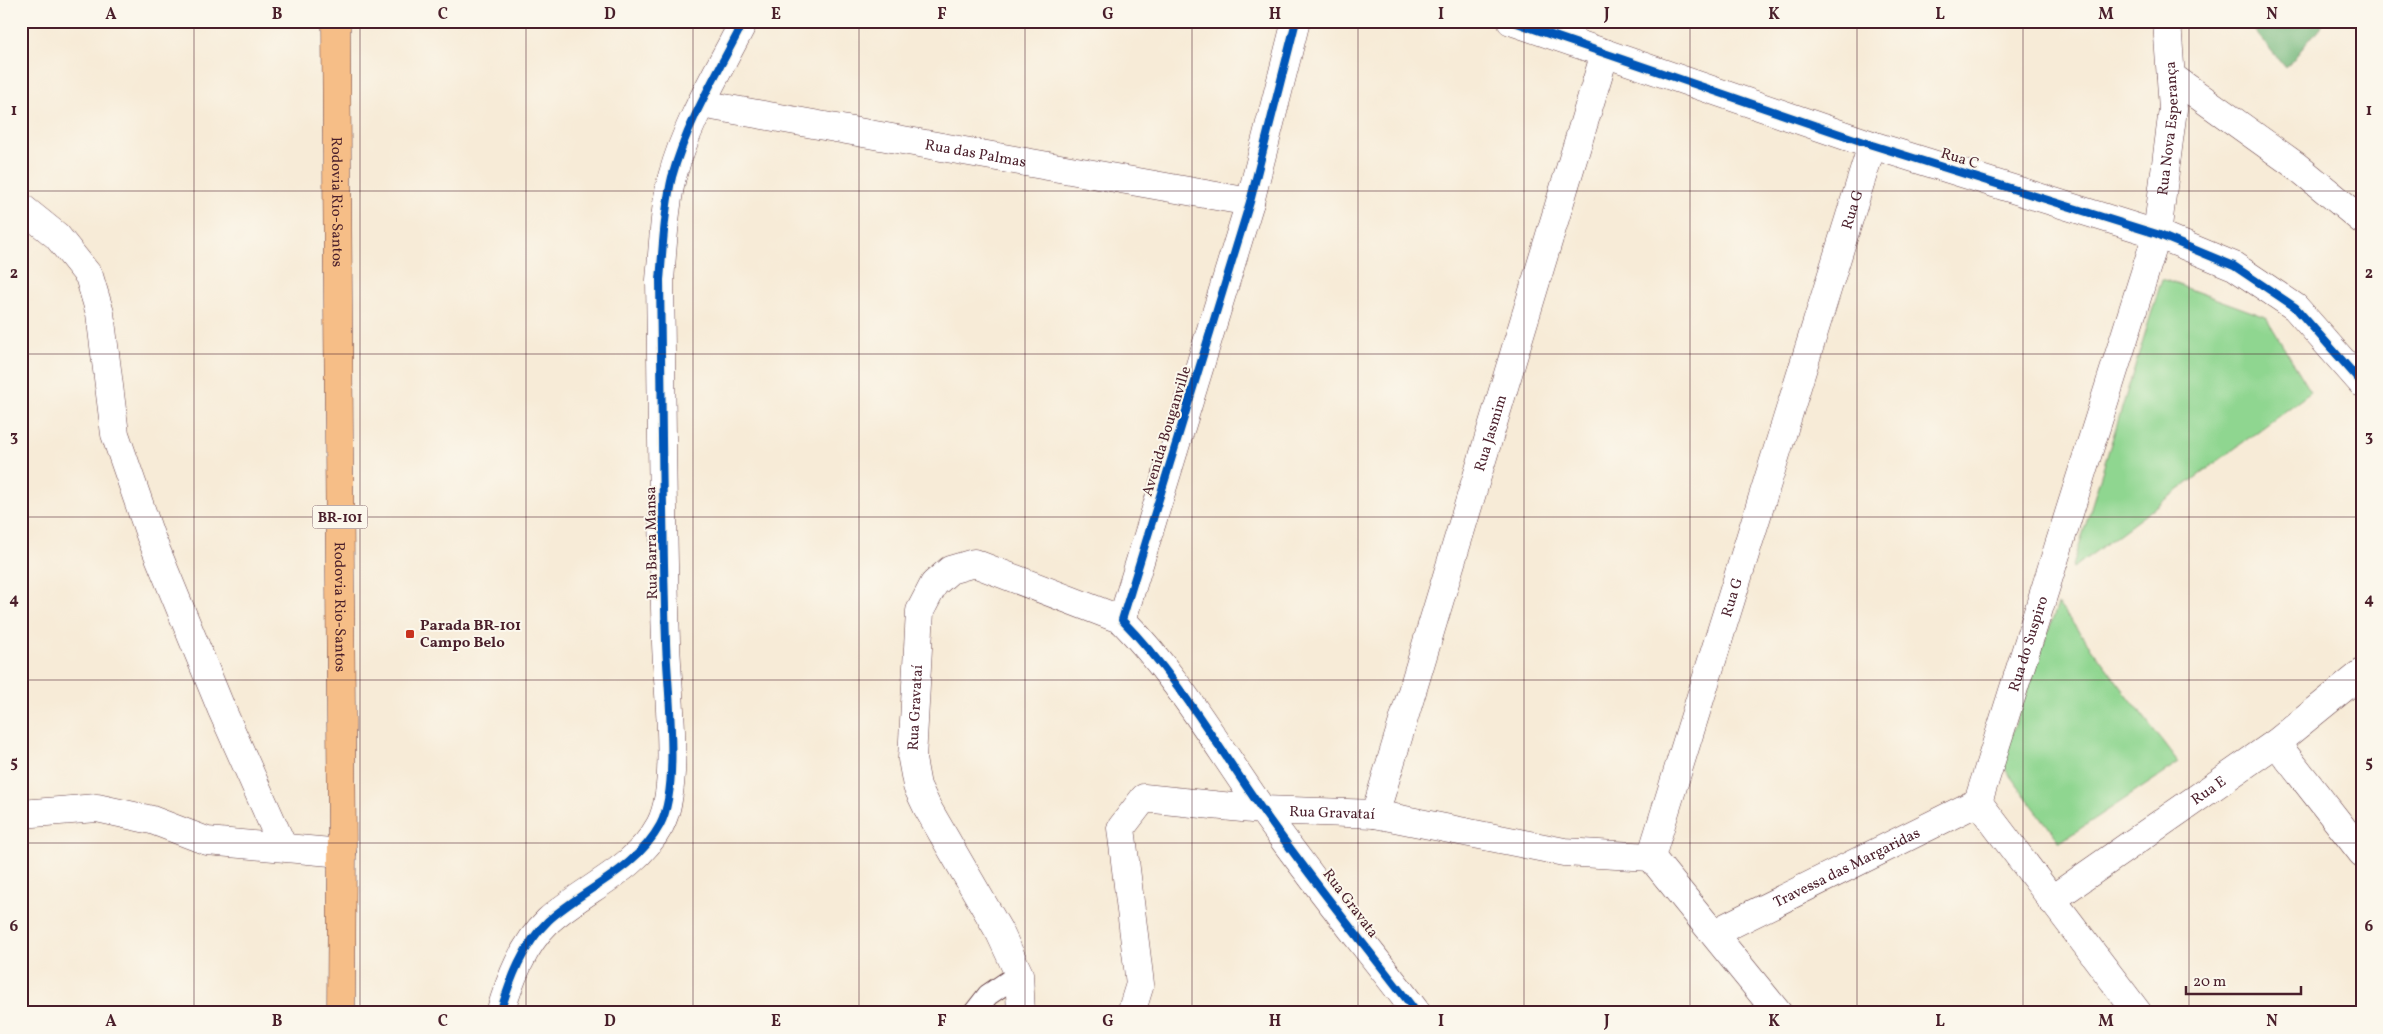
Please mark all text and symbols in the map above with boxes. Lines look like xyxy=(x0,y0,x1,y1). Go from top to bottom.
text: A xyxy=(105,4,117,26)
text: B xyxy=(272,4,283,26)
text: C xyxy=(438,4,448,26)
text: D xyxy=(604,4,616,26)
text: E xyxy=(771,4,781,26)
text: F xyxy=(937,4,947,26)
text: G xyxy=(1102,4,1114,26)
text: H xyxy=(1269,4,1281,26)
text: I xyxy=(1438,4,1444,26)
text: J xyxy=(1603,4,1610,26)
text: K xyxy=(1768,4,1780,26)
text: L xyxy=(1935,4,1945,26)
text: M xyxy=(2098,4,2114,26)
text: N xyxy=(2266,4,2278,26)
street label: Rua Nova Esperança xyxy=(2153,60,2185,197)
text: 1 xyxy=(11,100,17,122)
text: 1 xyxy=(2366,100,2372,122)
street label: Rua das Palmas xyxy=(923,135,1028,174)
street label: Rodovia Rio-Santos xyxy=(325,137,347,267)
street label: Rua C xyxy=(1938,144,1981,175)
street label: Rua G xyxy=(1837,188,1869,232)
text: 2 xyxy=(10,263,18,285)
text: 2 xyxy=(2365,263,2373,285)
street label: Avenida Bouganville xyxy=(1138,364,1197,499)
street label: Rua Jasmim xyxy=(1470,393,1513,474)
text: 3 xyxy=(10,426,18,448)
text: 3 xyxy=(2365,426,2373,448)
street label: Rua Barra Mansa xyxy=(641,486,664,600)
road number: BR-101 xyxy=(312,506,368,528)
street label: Rodovia Rio-Santos xyxy=(328,542,350,672)
street label: Rua G xyxy=(1717,575,1749,620)
text: 4 xyxy=(9,589,19,611)
text: 4 xyxy=(2364,589,2374,611)
street label: Rua do Suspiro xyxy=(2004,594,2054,695)
place label: Parada BR-101 Campo Belo xyxy=(420,616,521,654)
marker: Parada BR-101 Campo Belo xyxy=(404,628,416,640)
street label: Rua Gravataí xyxy=(903,664,929,751)
text: 5 xyxy=(10,752,18,774)
text: 5 xyxy=(2365,752,2373,774)
street label: Rua E xyxy=(2188,772,2231,811)
street label: Rua Gravataí xyxy=(1289,802,1376,826)
street label: Travessa das Margaridas xyxy=(1770,823,1924,914)
street label: Rua Gravata xyxy=(1317,865,1383,943)
text: 6 xyxy=(10,916,19,938)
text: 6 xyxy=(2365,916,2374,938)
scale bar xyxy=(2186,964,2300,996)
text: 20 m xyxy=(2193,972,2226,993)
text: A xyxy=(105,1011,117,1033)
text: B xyxy=(272,1011,283,1033)
text: C xyxy=(438,1011,448,1033)
text: D xyxy=(604,1011,616,1033)
text: E xyxy=(771,1011,781,1033)
text: F xyxy=(937,1011,947,1033)
text: G xyxy=(1102,1011,1114,1033)
text: H xyxy=(1269,1011,1281,1033)
text: I xyxy=(1438,1011,1444,1033)
text: J xyxy=(1603,1011,1610,1033)
text: K xyxy=(1768,1011,1780,1033)
text: L xyxy=(1935,1011,1945,1033)
text: M xyxy=(2098,1011,2114,1033)
text: N xyxy=(2266,1011,2278,1033)

